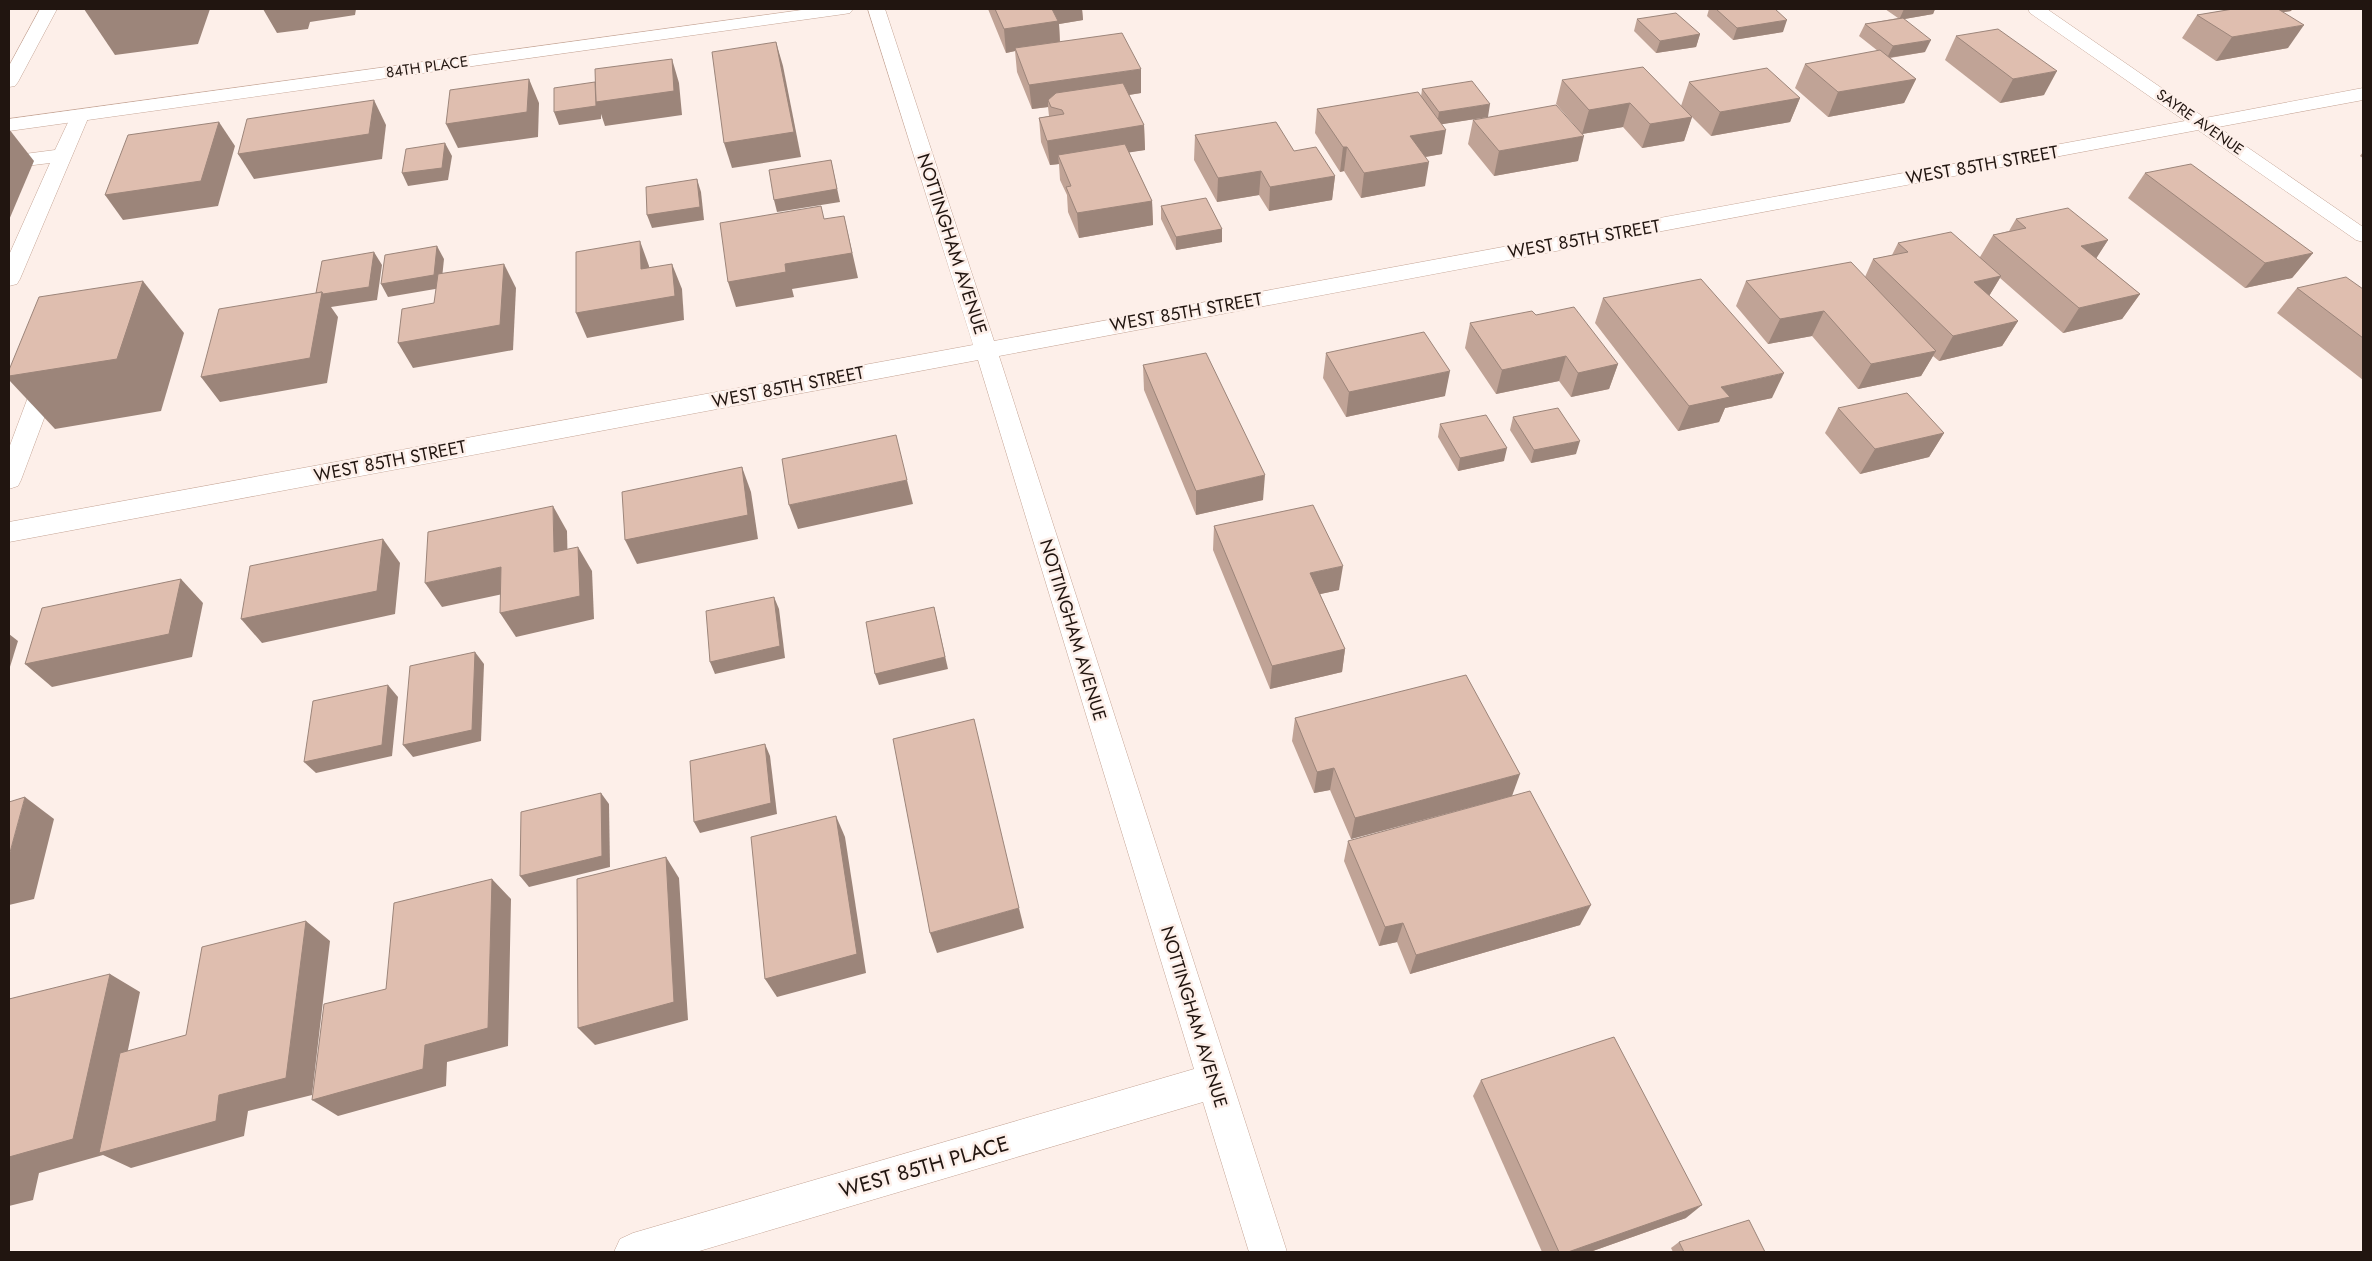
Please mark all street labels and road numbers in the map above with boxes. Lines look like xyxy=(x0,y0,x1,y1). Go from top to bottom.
street label: 84TH PLACE xyxy=(385,50,469,84)
street label: SAYRE AVENUE xyxy=(2152,84,2248,160)
street label: WEST 85TH STREET xyxy=(1904,139,2061,191)
street label: NOTTINGHAM AVENUE xyxy=(910,150,994,338)
street label: WEST 85TH STREET xyxy=(1506,213,1663,265)
street label: WEST 85TH STREET xyxy=(1108,286,1265,338)
street label: WEST 85TH STREET xyxy=(710,359,867,414)
street label: WEST 85TH STREET xyxy=(312,433,469,488)
street label: NOTTINGHAM AVENUE xyxy=(1033,536,1113,724)
street label: NOTTINGHAM AVENUE xyxy=(1154,923,1234,1111)
street label: WEST 85TH PLACE xyxy=(836,1128,1012,1206)

